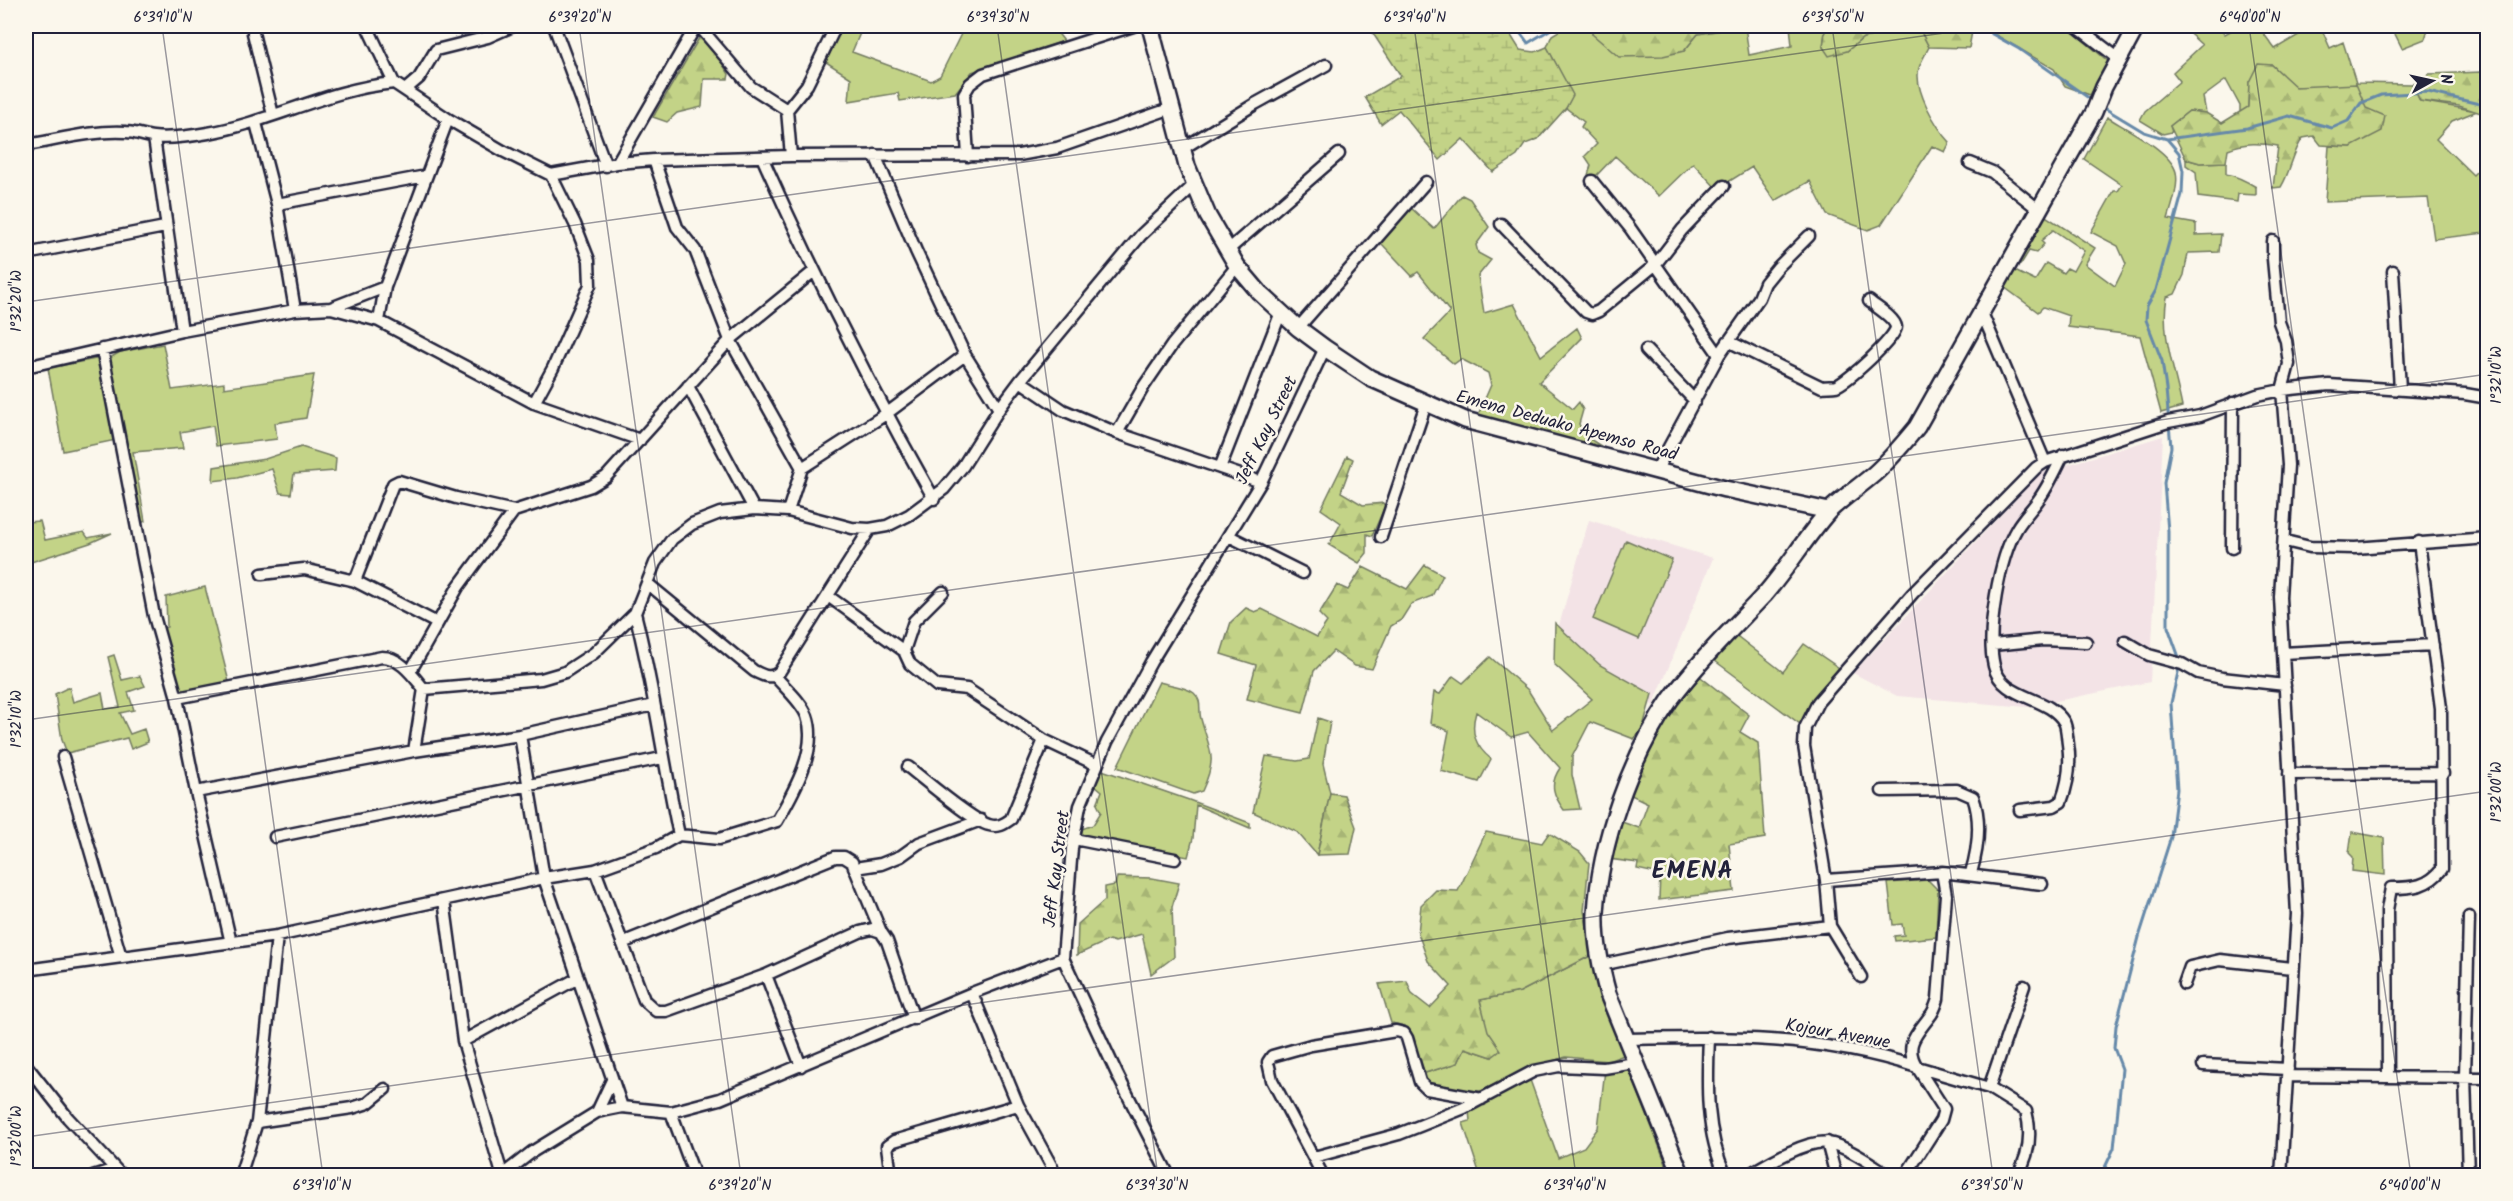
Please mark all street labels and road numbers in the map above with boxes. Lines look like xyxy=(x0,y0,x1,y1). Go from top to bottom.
street label: Jeff Kay Street xyxy=(1229,370,1307,490)
street label: Emena Deduako Apemso Road xyxy=(1452,383,1682,470)
street label: Jeff Kay Street xyxy=(1036,808,1079,929)
street label: Kojour Avenue xyxy=(1783,1011,1893,1058)

